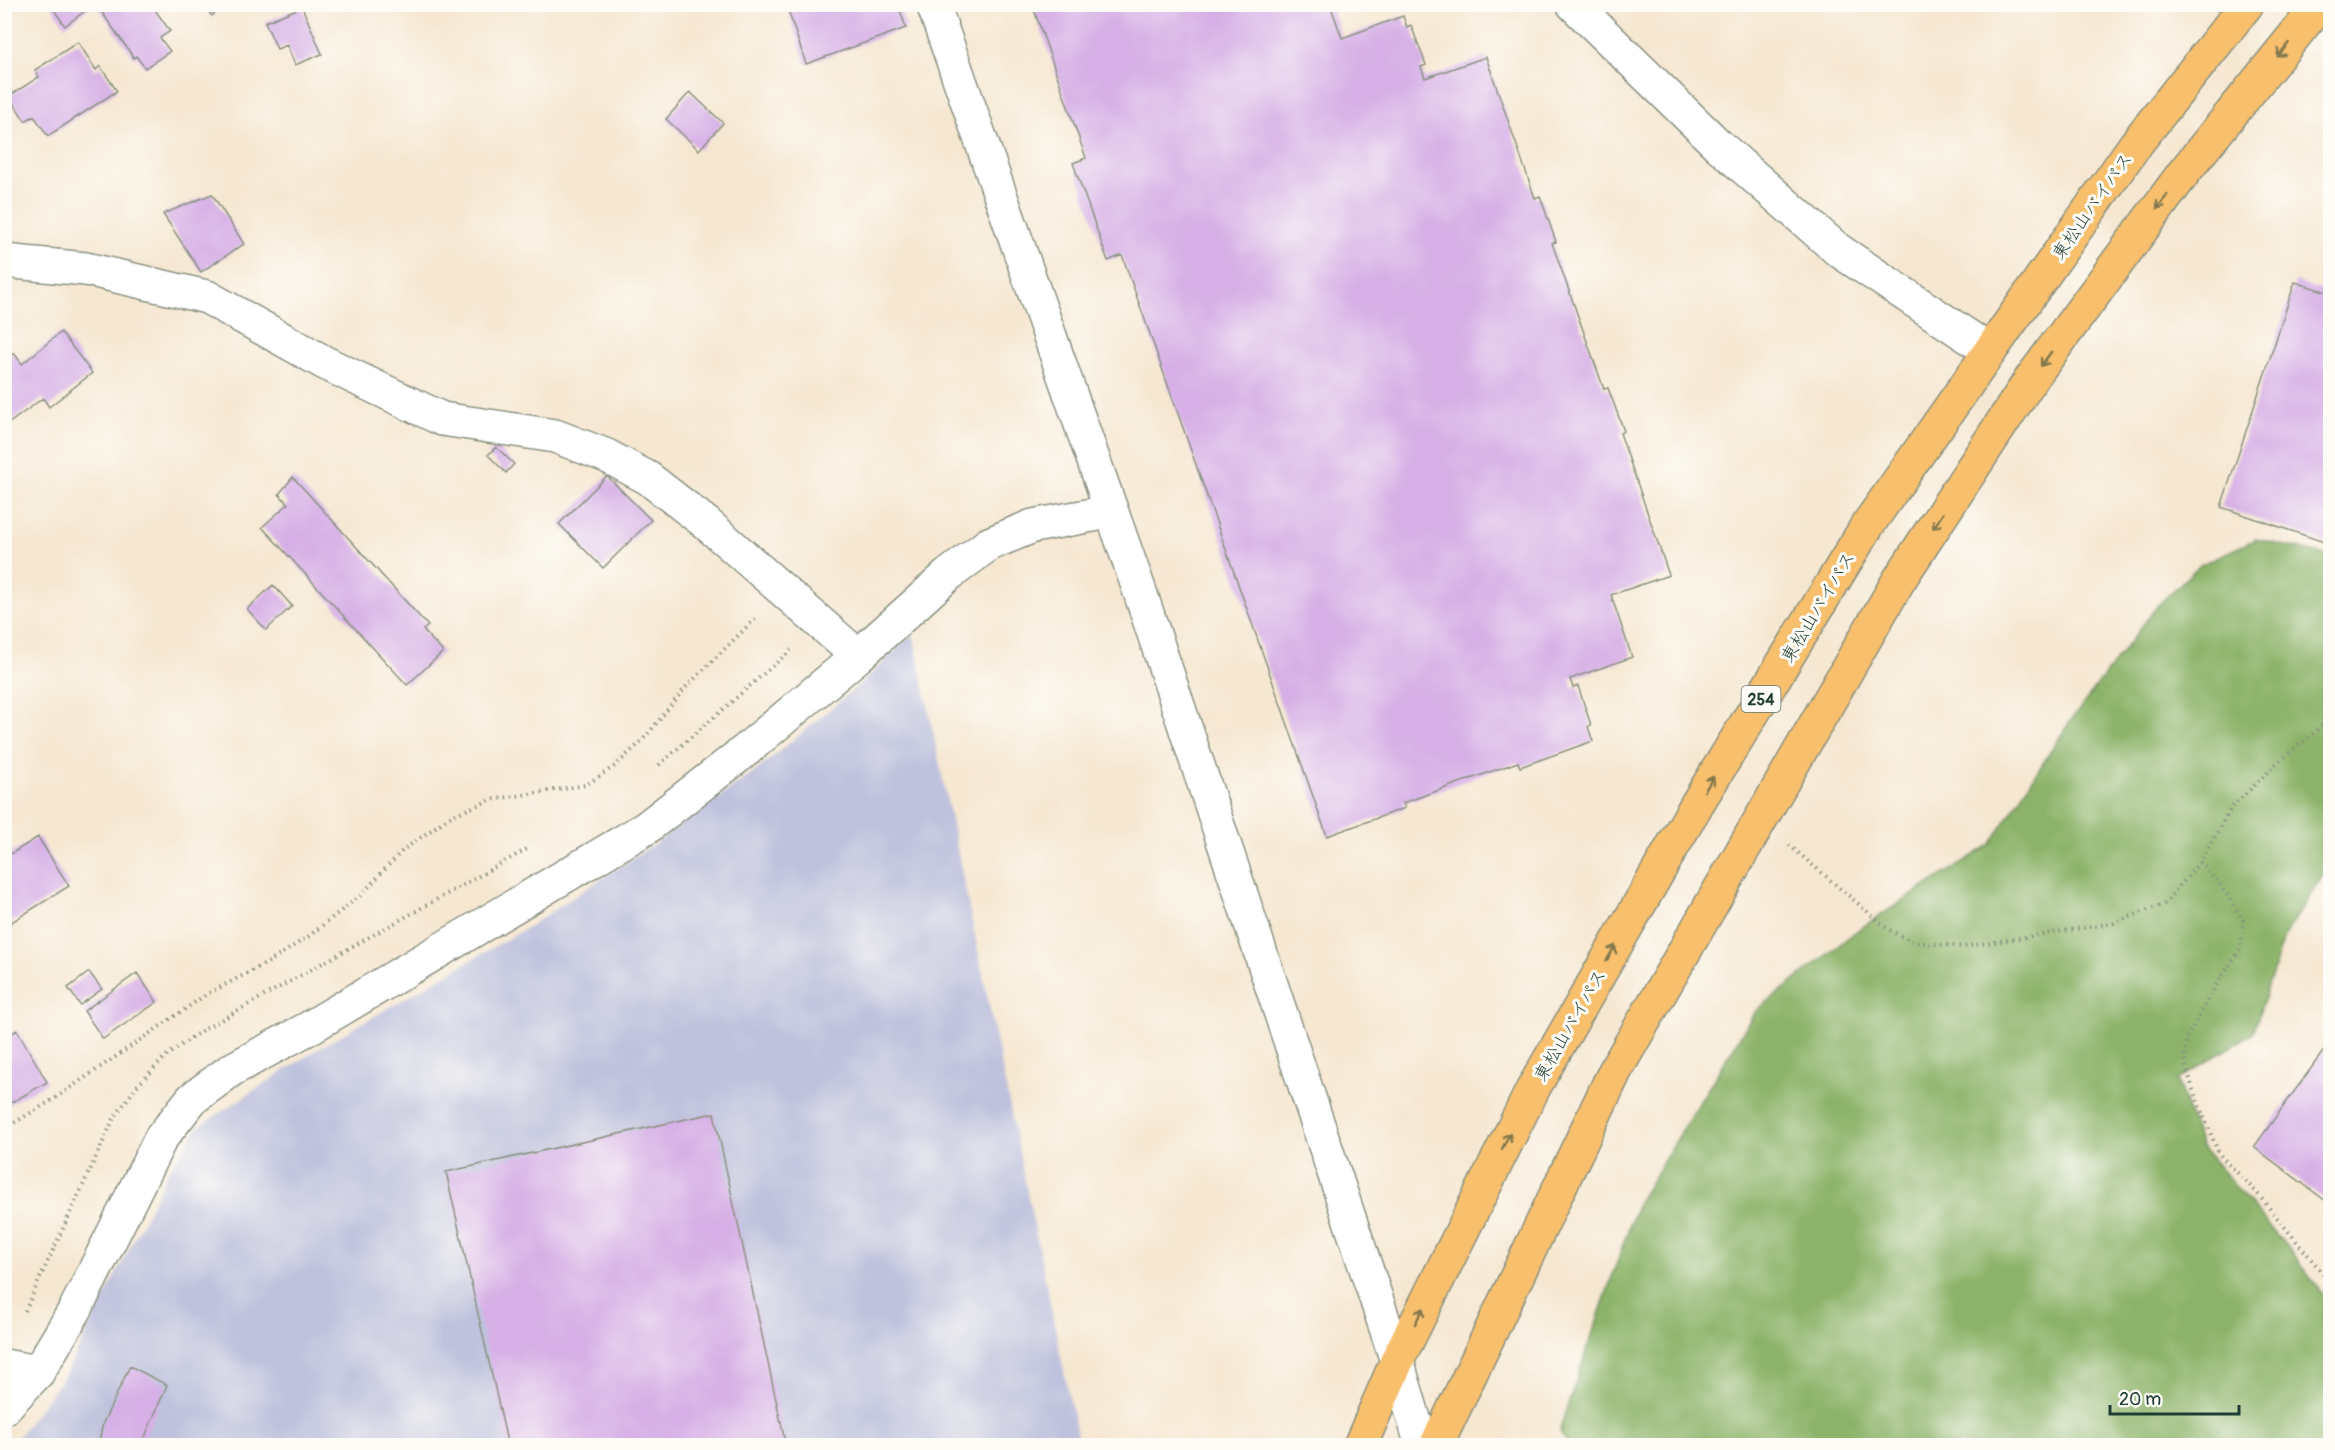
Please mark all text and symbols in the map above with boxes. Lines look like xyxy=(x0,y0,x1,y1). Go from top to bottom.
one-way arrow xyxy=(2277,42,2290,58)
street label: 東松山バイパス xyxy=(2047,148,2138,264)
one-way arrow xyxy=(2156,194,2168,210)
one-way arrow xyxy=(2040,351,2052,367)
one-way arrow xyxy=(1932,513,1944,529)
street label: 東松山バイパス xyxy=(1776,547,1861,667)
road number: 254 xyxy=(1742,686,1780,712)
one-way arrow xyxy=(1704,776,1716,793)
one-way arrow xyxy=(1605,945,1617,962)
street label: 東松山バイパス xyxy=(1529,965,1612,1085)
one-way arrow xyxy=(1501,1133,1512,1151)
one-way arrow xyxy=(1413,1308,1425,1325)
scale bar xyxy=(2110,1378,2239,1416)
text: 20 m xyxy=(2119,1388,2161,1411)

